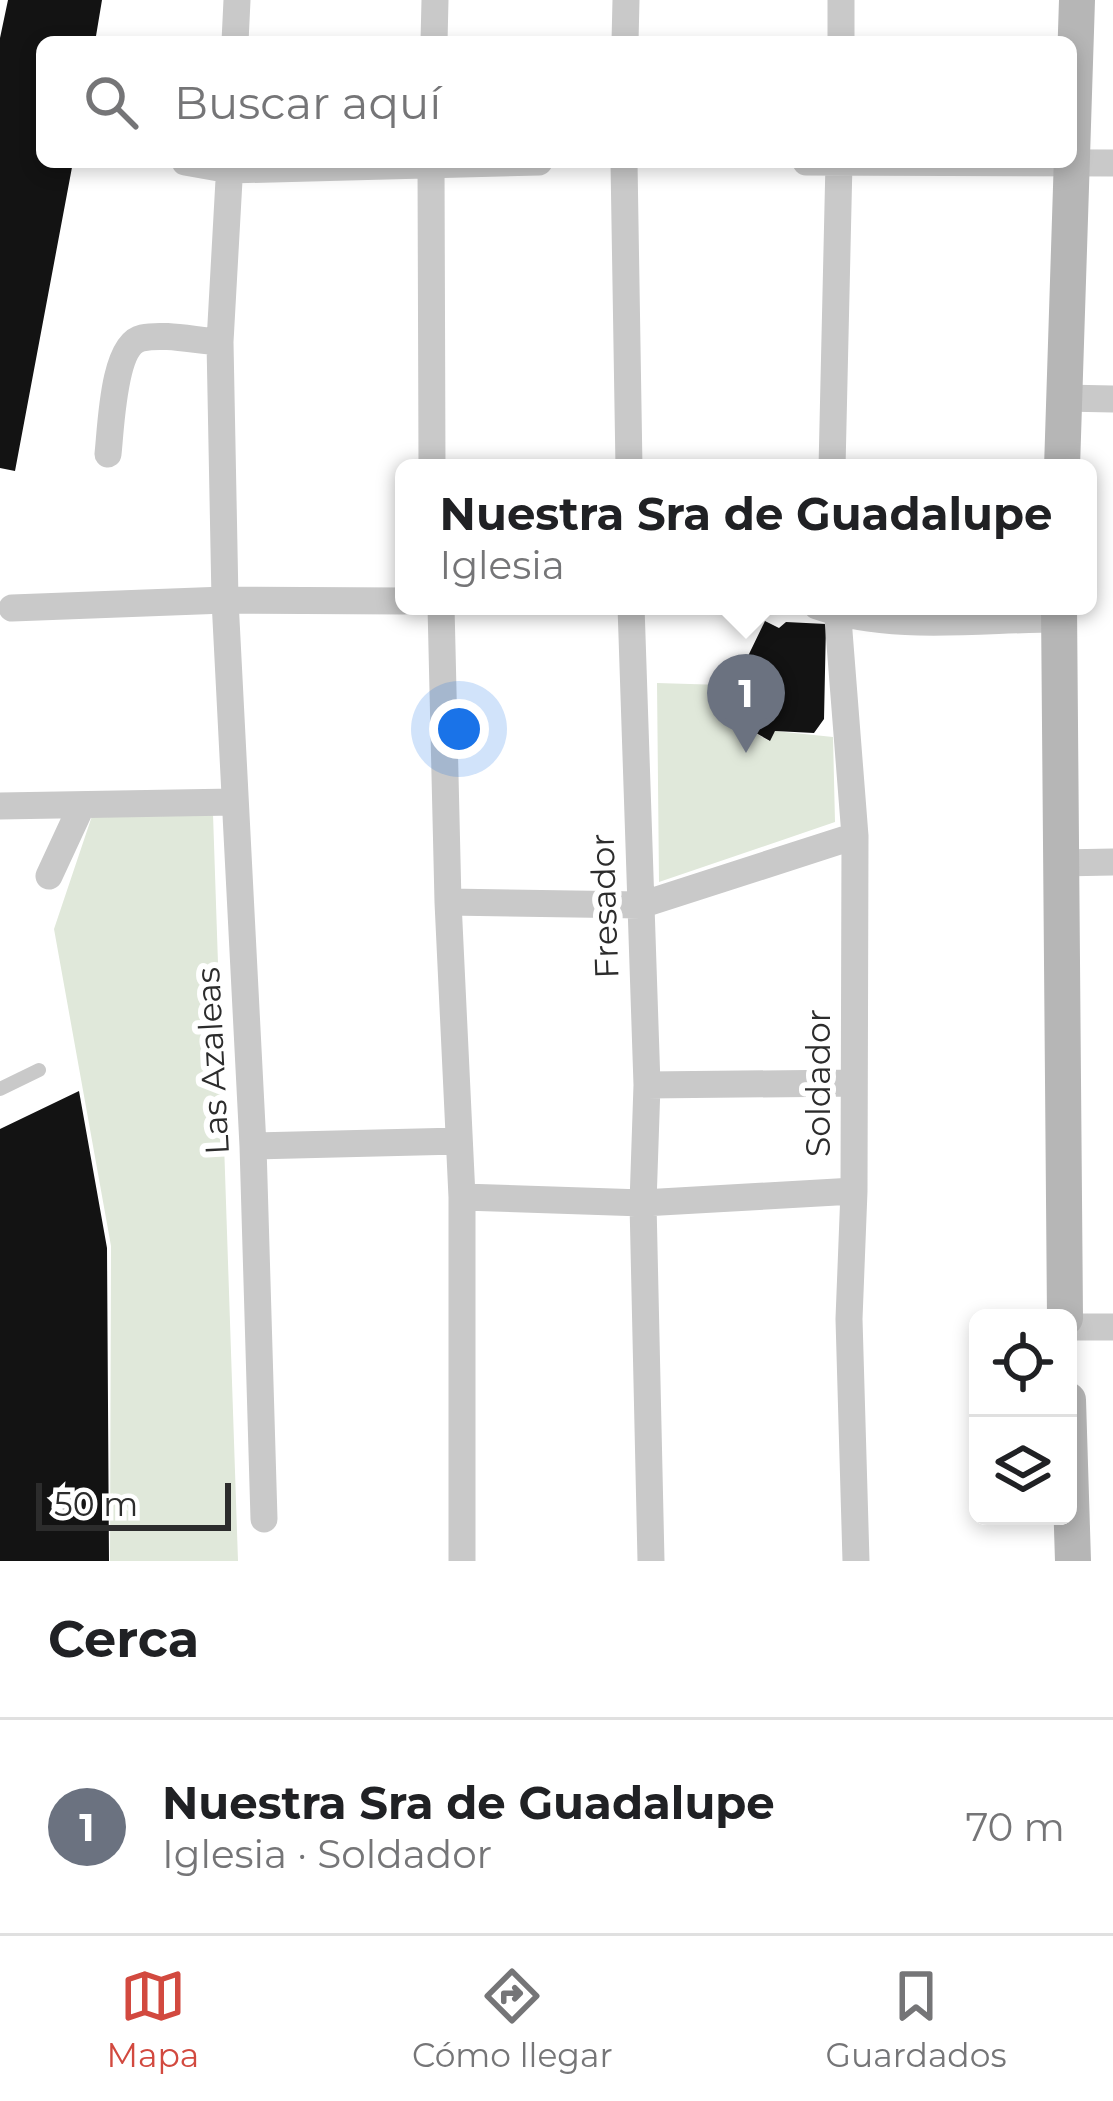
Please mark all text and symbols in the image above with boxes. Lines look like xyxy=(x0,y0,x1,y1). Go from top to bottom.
search box xyxy=(36,36,1077,168)
icon: search xyxy=(78,69,144,135)
text: Buscar aquí xyxy=(174,75,441,130)
popup xyxy=(395,459,1097,615)
text: Nuestra Sra de Guadalupe xyxy=(440,486,1052,541)
text: Iglesia xyxy=(440,541,565,589)
pin: 1 xyxy=(707,654,785,753)
your location xyxy=(429,699,489,759)
street label: Fresador xyxy=(581,833,627,979)
street label: Las Azaleas xyxy=(187,966,237,1156)
street label: Soldador xyxy=(798,1009,838,1157)
map controls xyxy=(969,1309,1077,1525)
button: locate xyxy=(969,1309,1077,1417)
button: layers xyxy=(969,1417,1077,1525)
scale bar xyxy=(36,1477,231,1530)
text: 50 m xyxy=(54,1484,138,1524)
text: Cerca xyxy=(48,1608,199,1670)
text: Nuestra Sra de Guadalupe xyxy=(162,1775,775,1830)
text: 1 xyxy=(79,1803,95,1851)
text: 70 m xyxy=(965,1803,1065,1851)
text: Iglesia · Soldador xyxy=(162,1830,492,1878)
tab: Mapa xyxy=(106,1963,199,2075)
tab: Cómo llegar xyxy=(412,1963,613,2075)
tab: Guardados xyxy=(826,1963,1007,2075)

